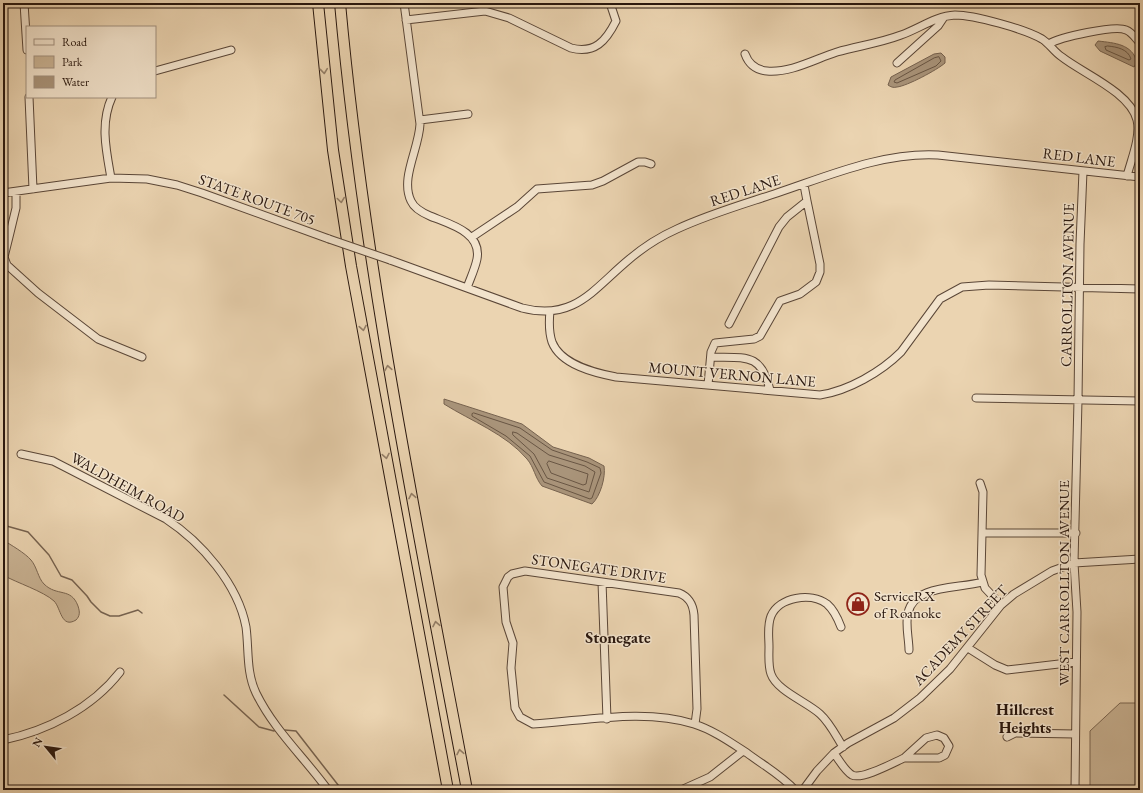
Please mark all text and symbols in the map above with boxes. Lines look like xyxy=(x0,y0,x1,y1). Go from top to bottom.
legend xyxy=(26,26,156,98)
text: Road xyxy=(62,34,88,50)
text: Park xyxy=(62,54,83,70)
one-way arrow xyxy=(319,68,328,74)
text: Water xyxy=(62,74,89,90)
street label: RED LANE xyxy=(1042,143,1117,171)
street label: STATE ROUTE 705 xyxy=(196,169,318,229)
street label: RED LANE xyxy=(707,170,783,210)
one-way arrow xyxy=(336,197,345,203)
street label: CARROLLTON AVENUE xyxy=(1056,202,1078,367)
one-way arrow xyxy=(358,325,367,331)
street label: MOUNT VERNON LANE xyxy=(648,357,817,391)
one-way arrow xyxy=(385,365,393,371)
street label: WALDHEIM ROAD xyxy=(67,448,189,526)
one-way arrow xyxy=(382,453,390,459)
street label: WEST CARROLLTON AVENUE xyxy=(1054,479,1073,686)
one-way arrow xyxy=(408,493,417,499)
street label: STONEGATE DRIVE xyxy=(531,549,668,587)
street label: ACADEMY STREET xyxy=(908,580,1012,690)
place label: ServiceRX of Roanoke xyxy=(874,586,941,622)
shop icon: ServiceRX of Roanoke xyxy=(845,591,871,617)
one-way arrow xyxy=(432,621,441,627)
district label: Stonegate xyxy=(585,627,651,648)
district label: Hillcrest Heights xyxy=(996,699,1054,738)
north arrow xyxy=(26,727,66,767)
text: N xyxy=(29,735,46,749)
one-way arrow xyxy=(457,749,465,755)

